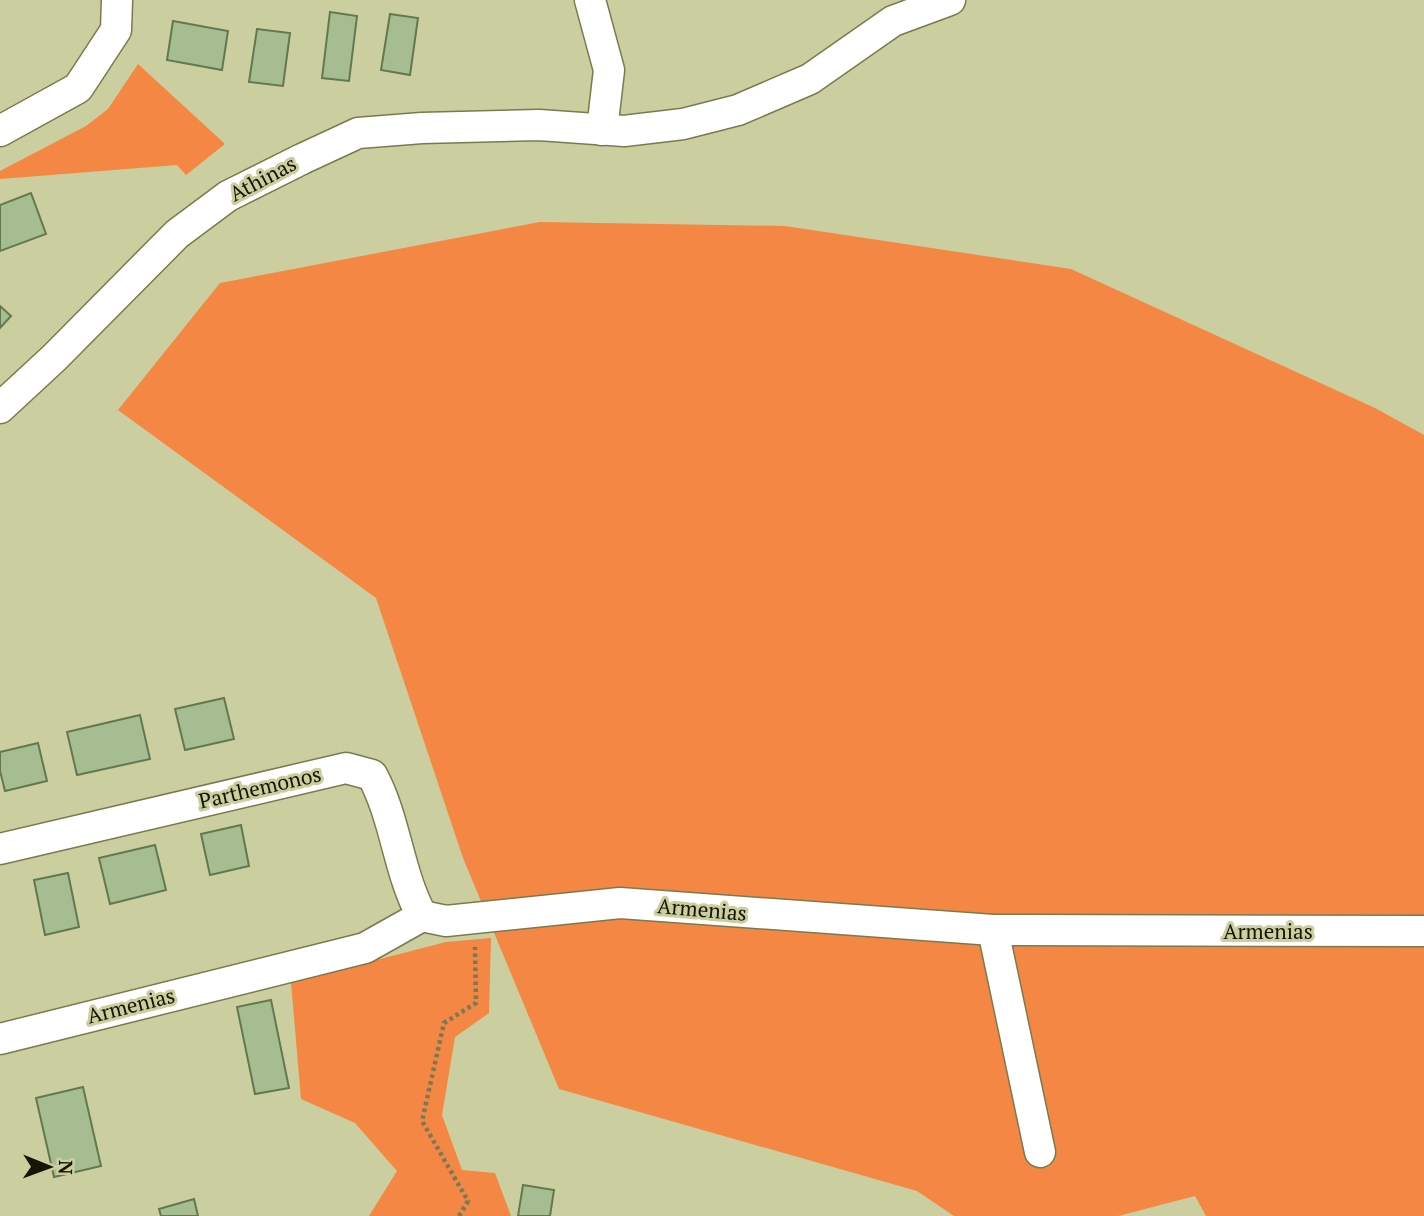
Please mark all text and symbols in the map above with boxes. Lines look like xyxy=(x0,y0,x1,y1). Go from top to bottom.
street label: Athinas xyxy=(224,149,301,207)
street label: Parthemonos xyxy=(196,759,324,815)
street label: Armenias xyxy=(656,891,748,927)
street label: Armenias xyxy=(1223,917,1313,945)
street label: Armenias xyxy=(84,981,178,1029)
north arrow xyxy=(14,1132,84,1202)
text: N xyxy=(54,1160,79,1175)

